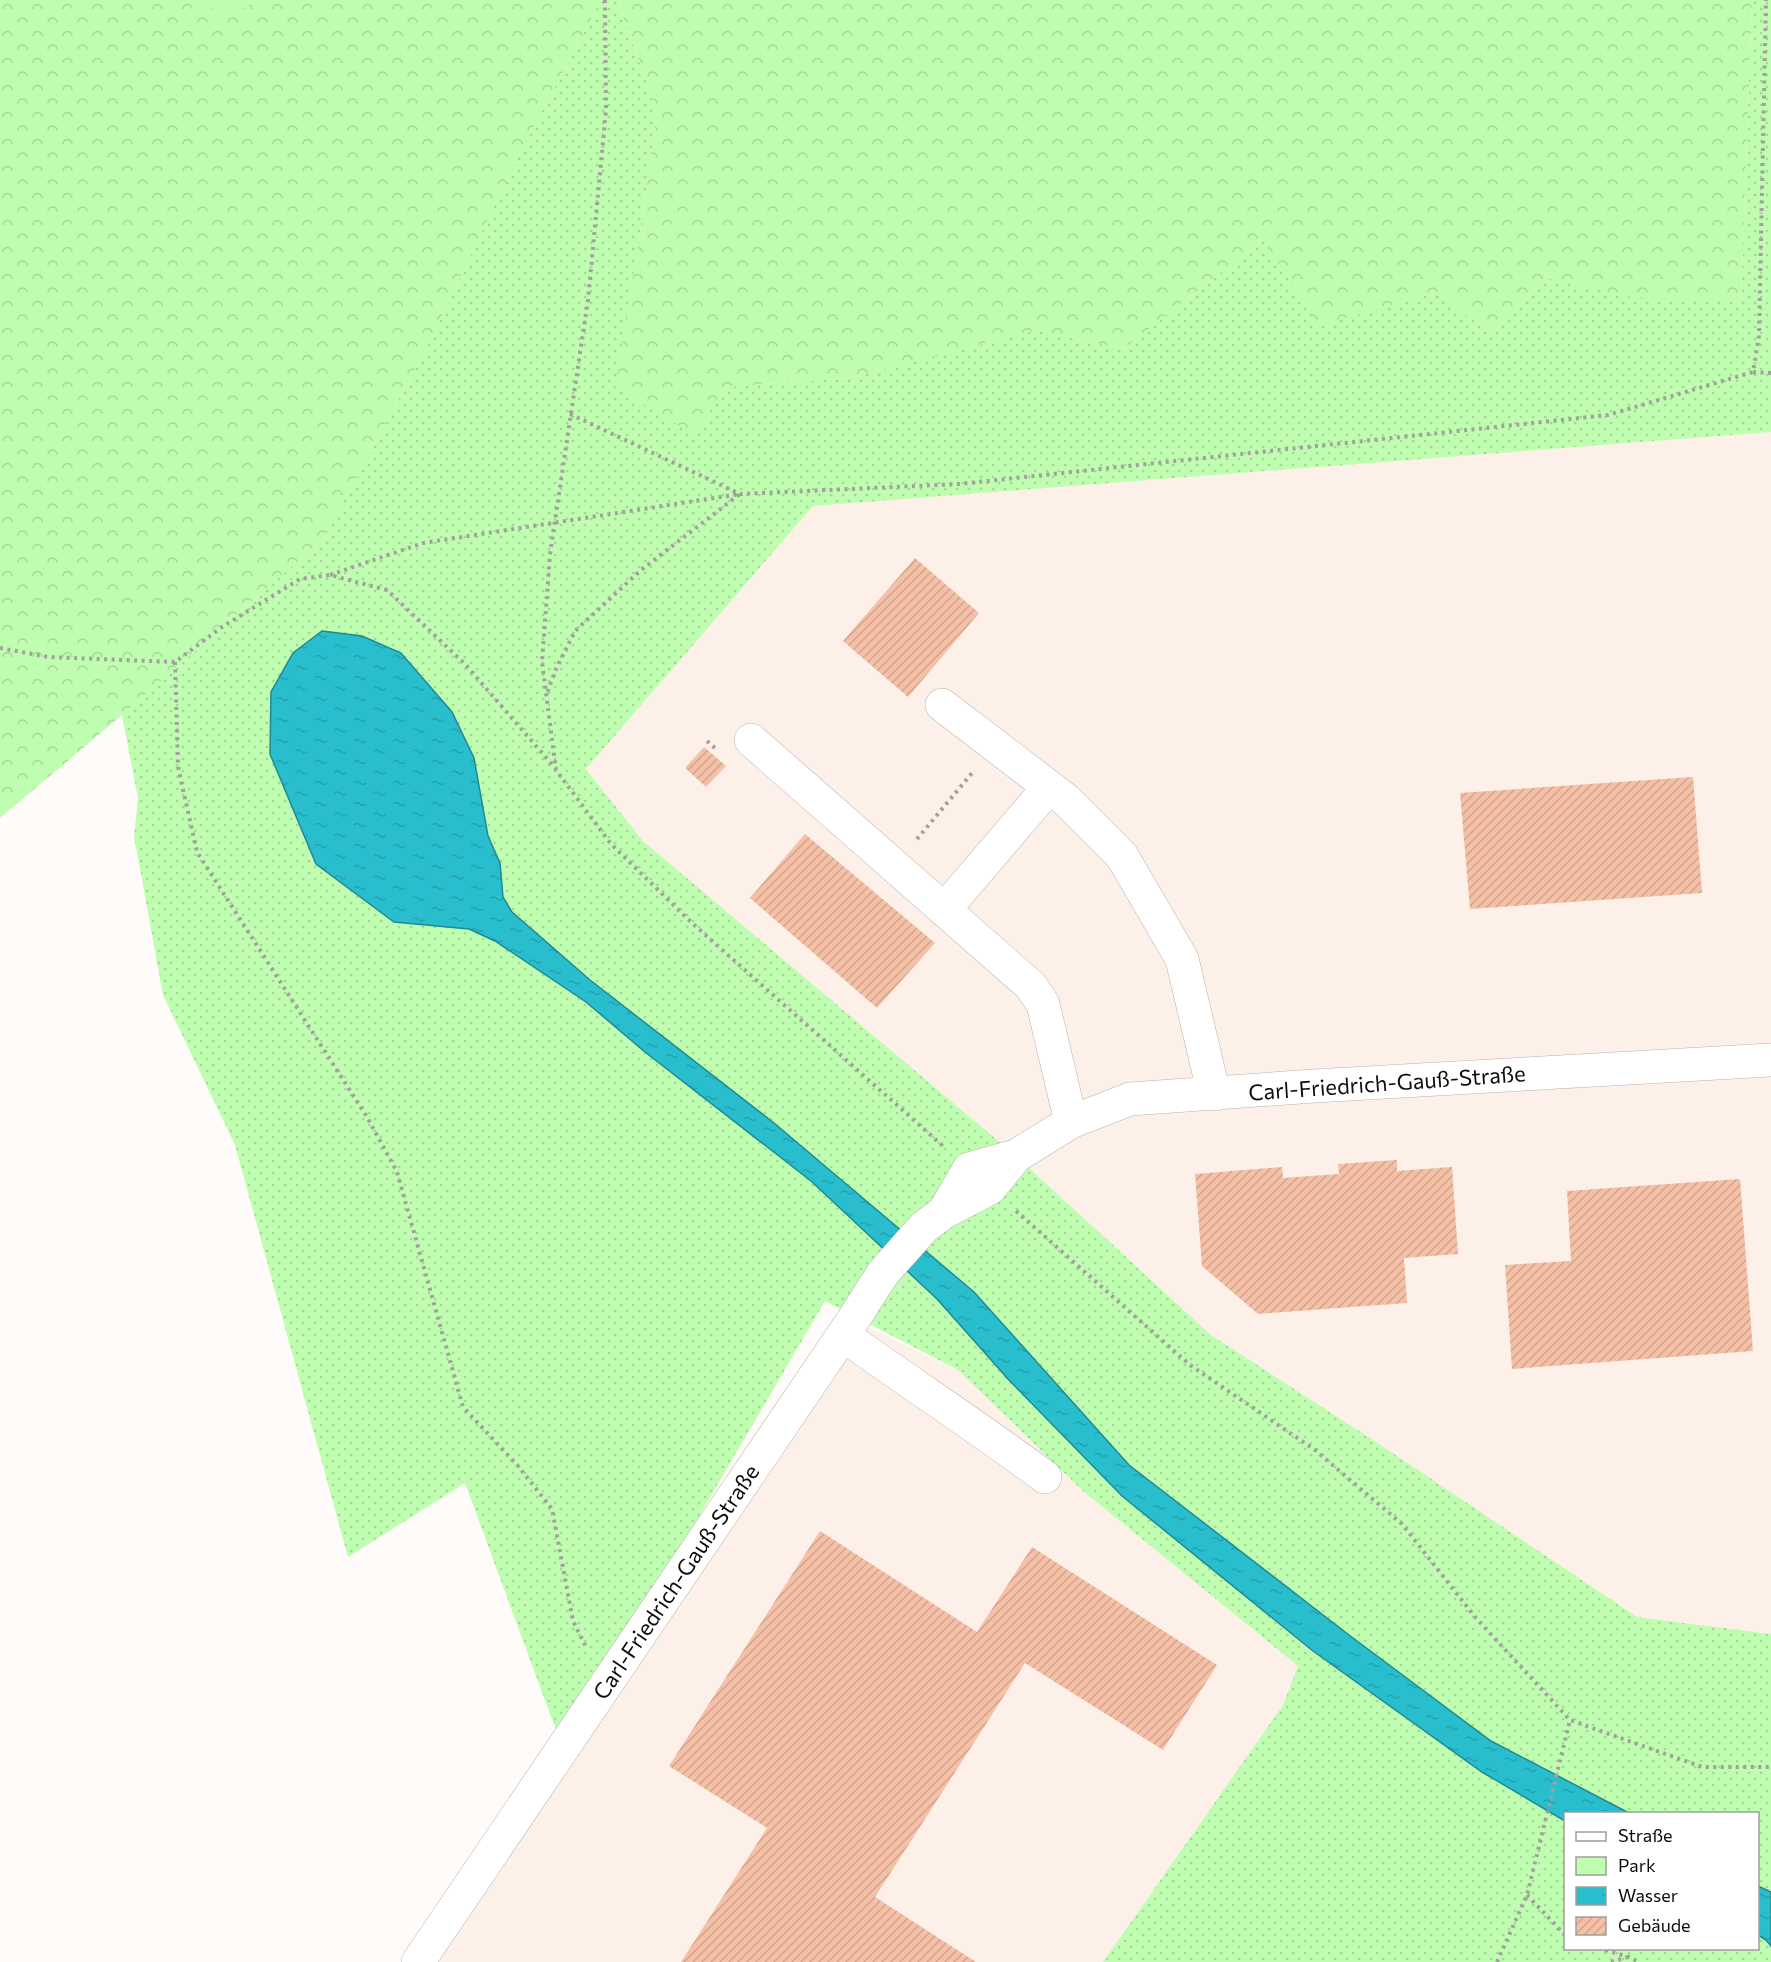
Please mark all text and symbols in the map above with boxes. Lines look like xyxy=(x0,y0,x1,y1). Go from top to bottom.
street label: Carl-Friedrich-Gauß-Straße xyxy=(1247,1059,1526,1106)
street label: Carl-Friedrich-Gauß-Straße xyxy=(587,1459,764,1704)
legend xyxy=(1564,1812,1759,1950)
text: Straße xyxy=(1618,1824,1673,1846)
text: Park xyxy=(1618,1854,1656,1876)
text: Wasser xyxy=(1618,1884,1678,1906)
text: Gebäude xyxy=(1618,1914,1691,1936)

